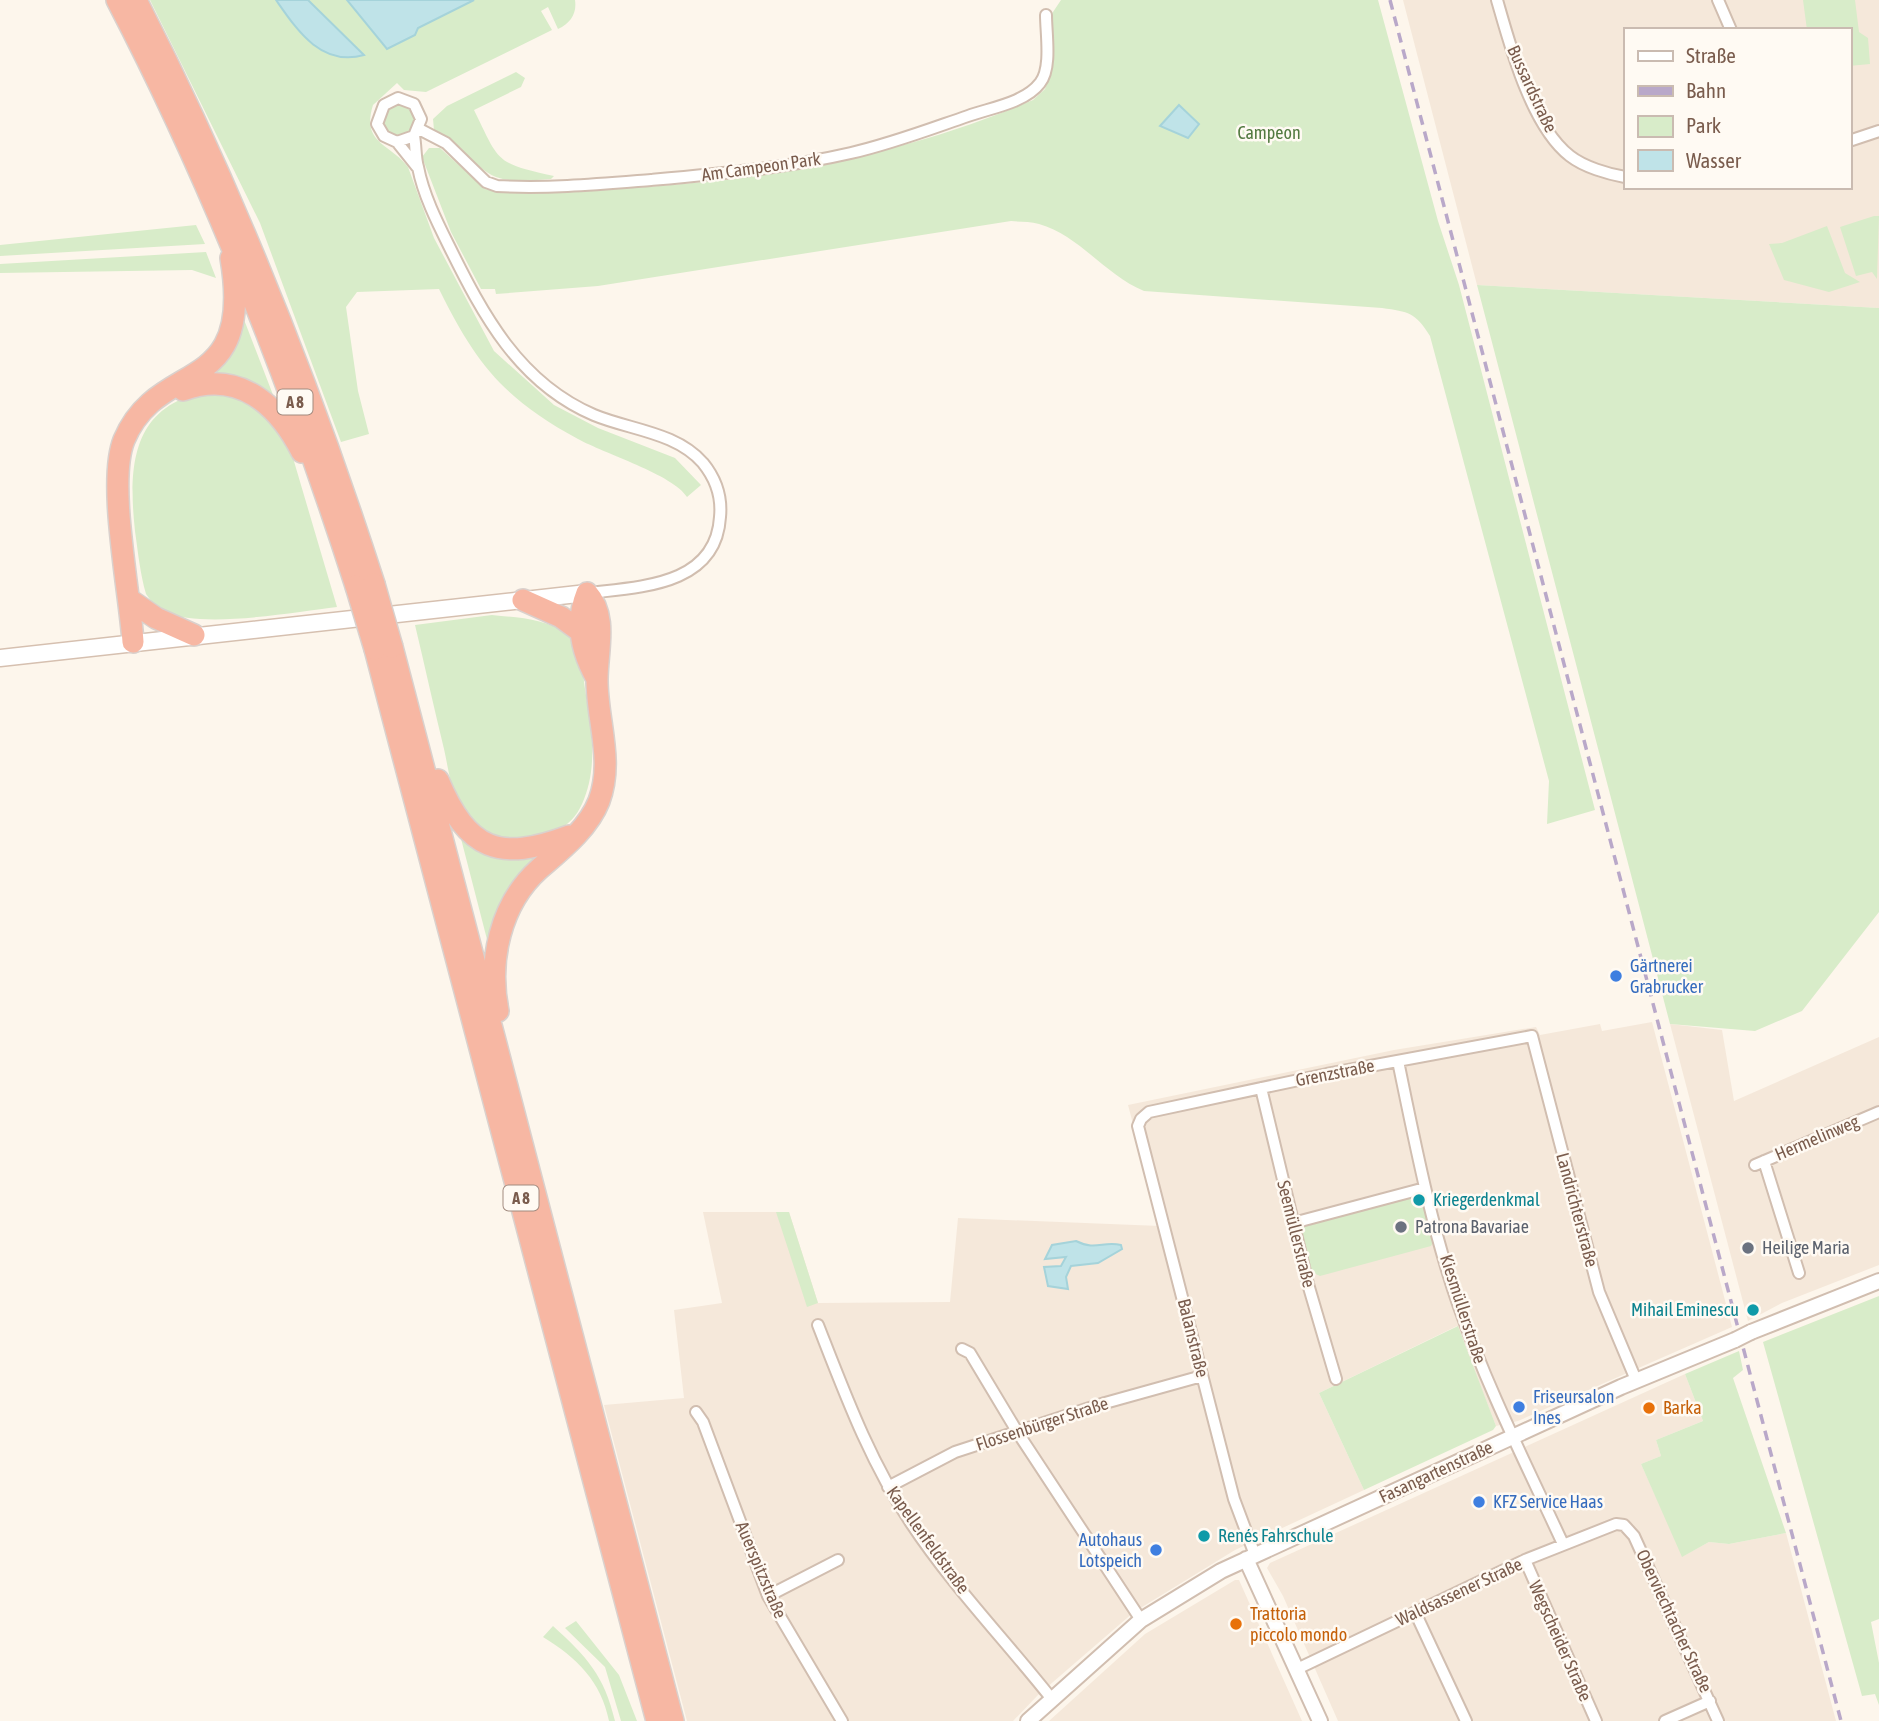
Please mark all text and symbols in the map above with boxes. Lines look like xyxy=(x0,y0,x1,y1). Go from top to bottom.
legend xyxy=(1624,28,1851,189)
street label: Bussardstraße xyxy=(1503,42,1562,136)
text: Straße xyxy=(1686,43,1736,67)
text: Bahn xyxy=(1686,78,1726,102)
text: Park xyxy=(1686,113,1721,137)
park label: Campeon xyxy=(1237,122,1301,143)
street label: Am Campeon Park xyxy=(700,148,822,185)
text: Wasser xyxy=(1686,148,1742,172)
road number: A 8 xyxy=(278,390,312,414)
place label: Gärtnerei Grabrucker xyxy=(1630,955,1704,997)
marker: Gärtnerei Grabrucker xyxy=(1608,968,1624,984)
street label: Grenzstraße xyxy=(1294,1055,1376,1090)
street label: Hermelinweg xyxy=(1772,1110,1862,1165)
street label: Landrichterstraße xyxy=(1552,1150,1603,1269)
street label: Seemüllerstraße xyxy=(1273,1178,1320,1290)
road number: A 8 xyxy=(504,1186,538,1210)
place label: Kriegerdenkmal xyxy=(1433,1189,1540,1210)
marker: Kriegerdenkmal xyxy=(1411,1192,1427,1208)
place label: Patrona Bavariae xyxy=(1415,1216,1529,1237)
marker: Patrona Bavariae xyxy=(1393,1219,1409,1235)
place label: Heilige Maria xyxy=(1762,1237,1850,1258)
marker: Heilige Maria xyxy=(1740,1240,1756,1256)
street label: Kiesmüllerstraße xyxy=(1436,1252,1491,1366)
street label: Balanstraße xyxy=(1174,1296,1213,1379)
place label: Mihail Eminescu xyxy=(1631,1299,1739,1320)
marker: Mihail Eminescu xyxy=(1745,1302,1761,1318)
place label: Friseursalon Ines xyxy=(1533,1386,1614,1428)
street label: Flossenbürger Straße xyxy=(973,1392,1111,1455)
place label: Barka xyxy=(1663,1397,1702,1418)
marker: Friseursalon Ines xyxy=(1511,1399,1527,1415)
marker: Barka xyxy=(1641,1400,1657,1416)
street label: Fasangartenstraße xyxy=(1376,1436,1496,1507)
street label: Kapellenfeldstraße xyxy=(882,1482,974,1597)
place label: KFZ Service Haas xyxy=(1493,1491,1603,1512)
marker: KFZ Service Haas xyxy=(1471,1494,1487,1510)
street label: Auerspitzstraße xyxy=(732,1518,791,1621)
place label: Renés Fahrschule xyxy=(1218,1525,1333,1546)
marker: Renés Fahrschule xyxy=(1196,1528,1212,1544)
place label: Autohaus Lotspeich xyxy=(1079,1529,1142,1571)
marker: Autohaus Lotspeich xyxy=(1148,1542,1164,1558)
street label: Oberviechtacher Straße xyxy=(1632,1546,1717,1696)
street label: Waldsassener Straße xyxy=(1392,1553,1525,1630)
street label: Wegscheider Straße xyxy=(1524,1577,1596,1704)
place label: Trattoria piccolo mondo xyxy=(1250,1603,1347,1645)
marker: Trattoria piccolo mondo xyxy=(1228,1616,1244,1632)

